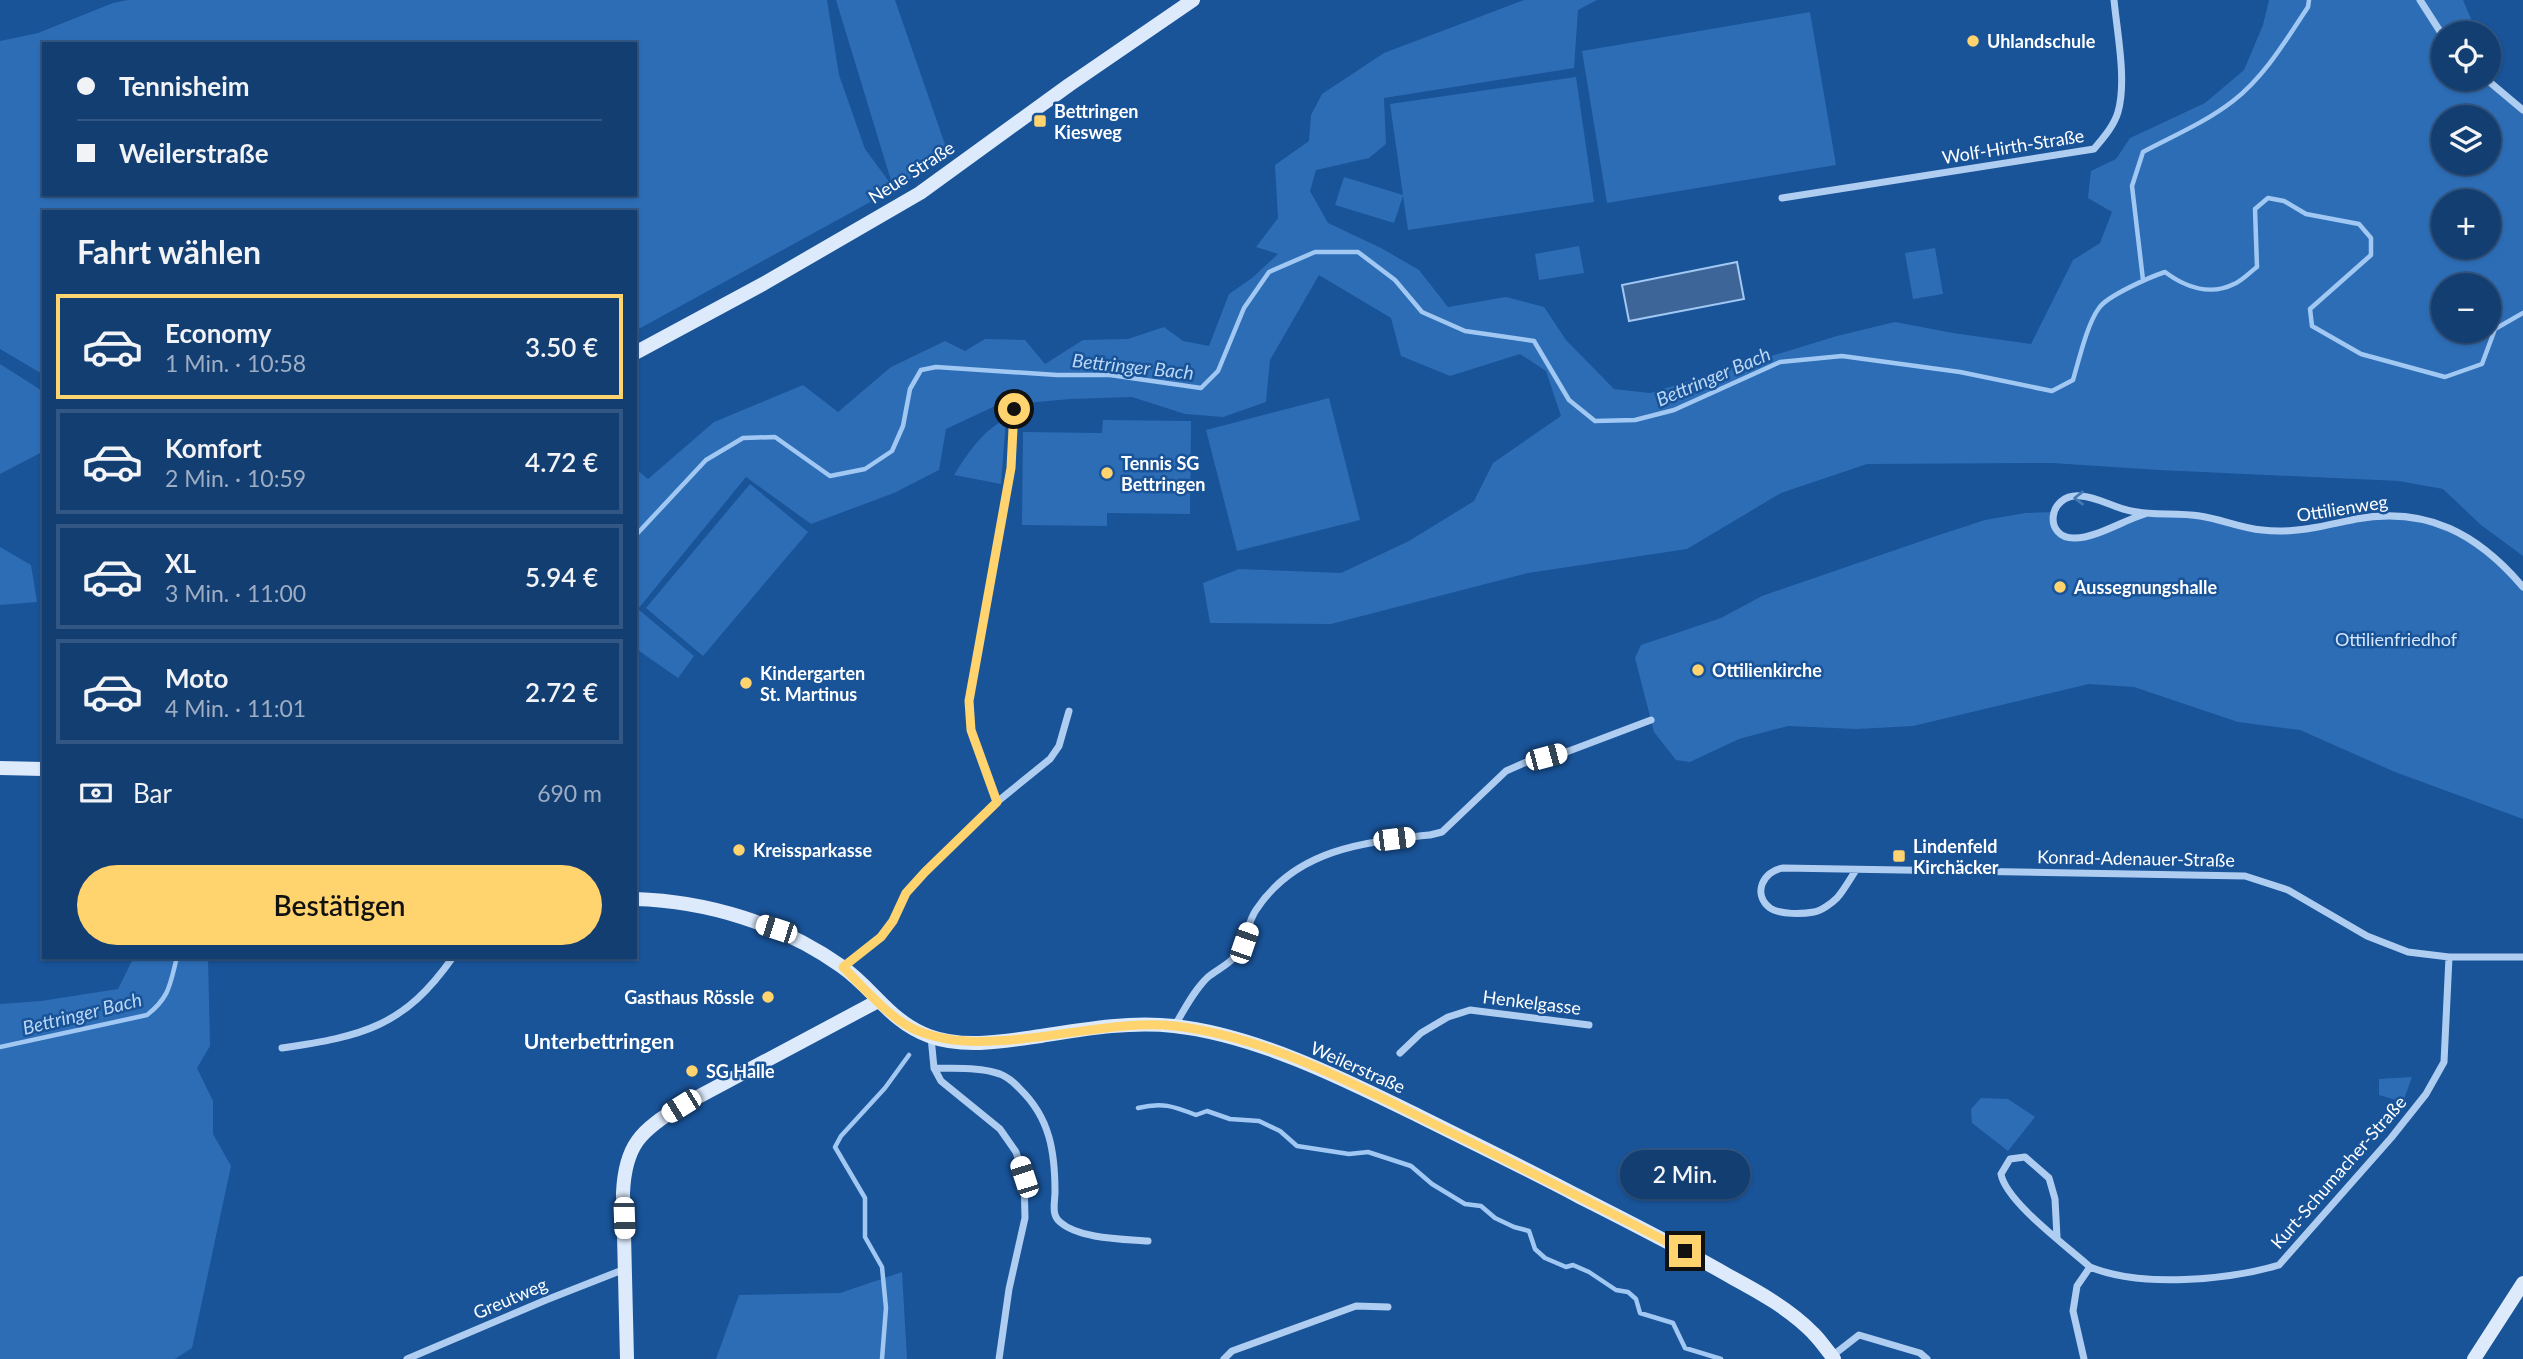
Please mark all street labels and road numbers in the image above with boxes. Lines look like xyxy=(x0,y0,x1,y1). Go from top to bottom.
street label: Wolf-Hirth-Straße xyxy=(1940,124,2086,168)
street label: Neue Straße xyxy=(864,136,958,208)
street label: Ottilienweg xyxy=(2295,490,2389,526)
street label: Konrad-Adenauer-Straße xyxy=(2037,845,2235,871)
street label: Henkelgasse xyxy=(1482,985,1582,1019)
street label: Weilerstraße xyxy=(1307,1036,1409,1098)
street label: Kurt-Schumacher-Straße xyxy=(2266,1091,2410,1253)
street label: Greutweg xyxy=(470,1273,550,1323)

